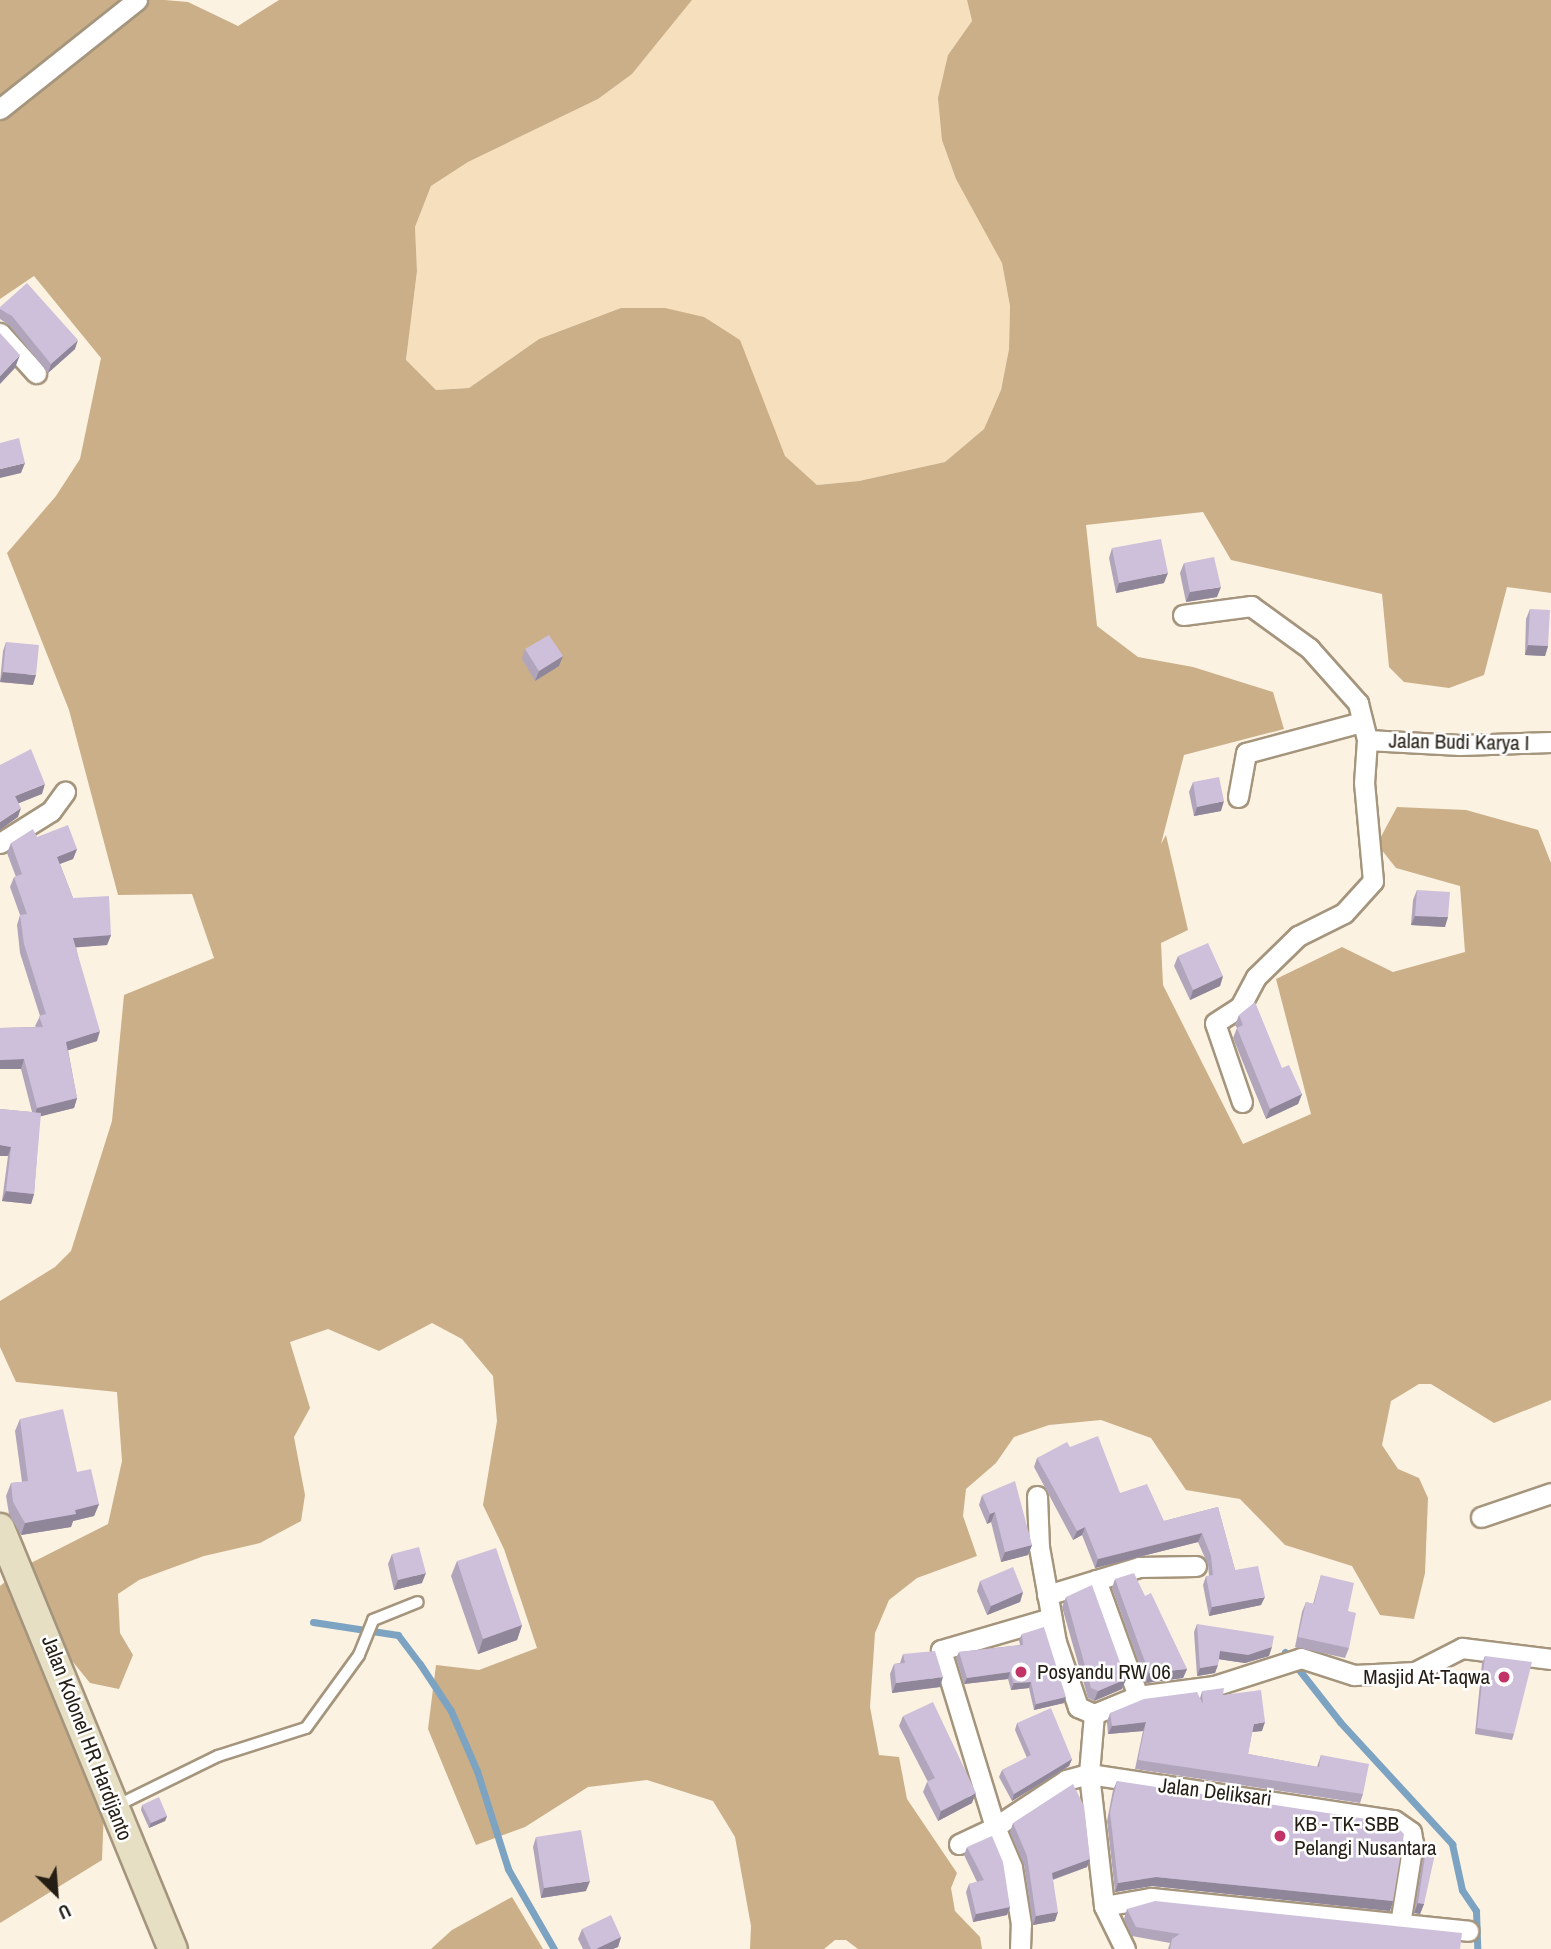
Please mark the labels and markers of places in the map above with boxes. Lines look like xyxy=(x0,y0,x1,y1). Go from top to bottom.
place label: Posyandu RW 06 xyxy=(1037,1659,1171,1685)
marker: Posyandu RW 06 xyxy=(1011,1662,1031,1682)
place label: Masjid At-Taqwa xyxy=(1362,1664,1490,1690)
marker: Masjid At-Taqwa xyxy=(1496,1669,1512,1685)
place label: KB - TK- SBB Pelangi Nusantara xyxy=(1294,1811,1437,1861)
marker: KB - TK- SBB Pelangi Nusantara xyxy=(1272,1828,1288,1844)

